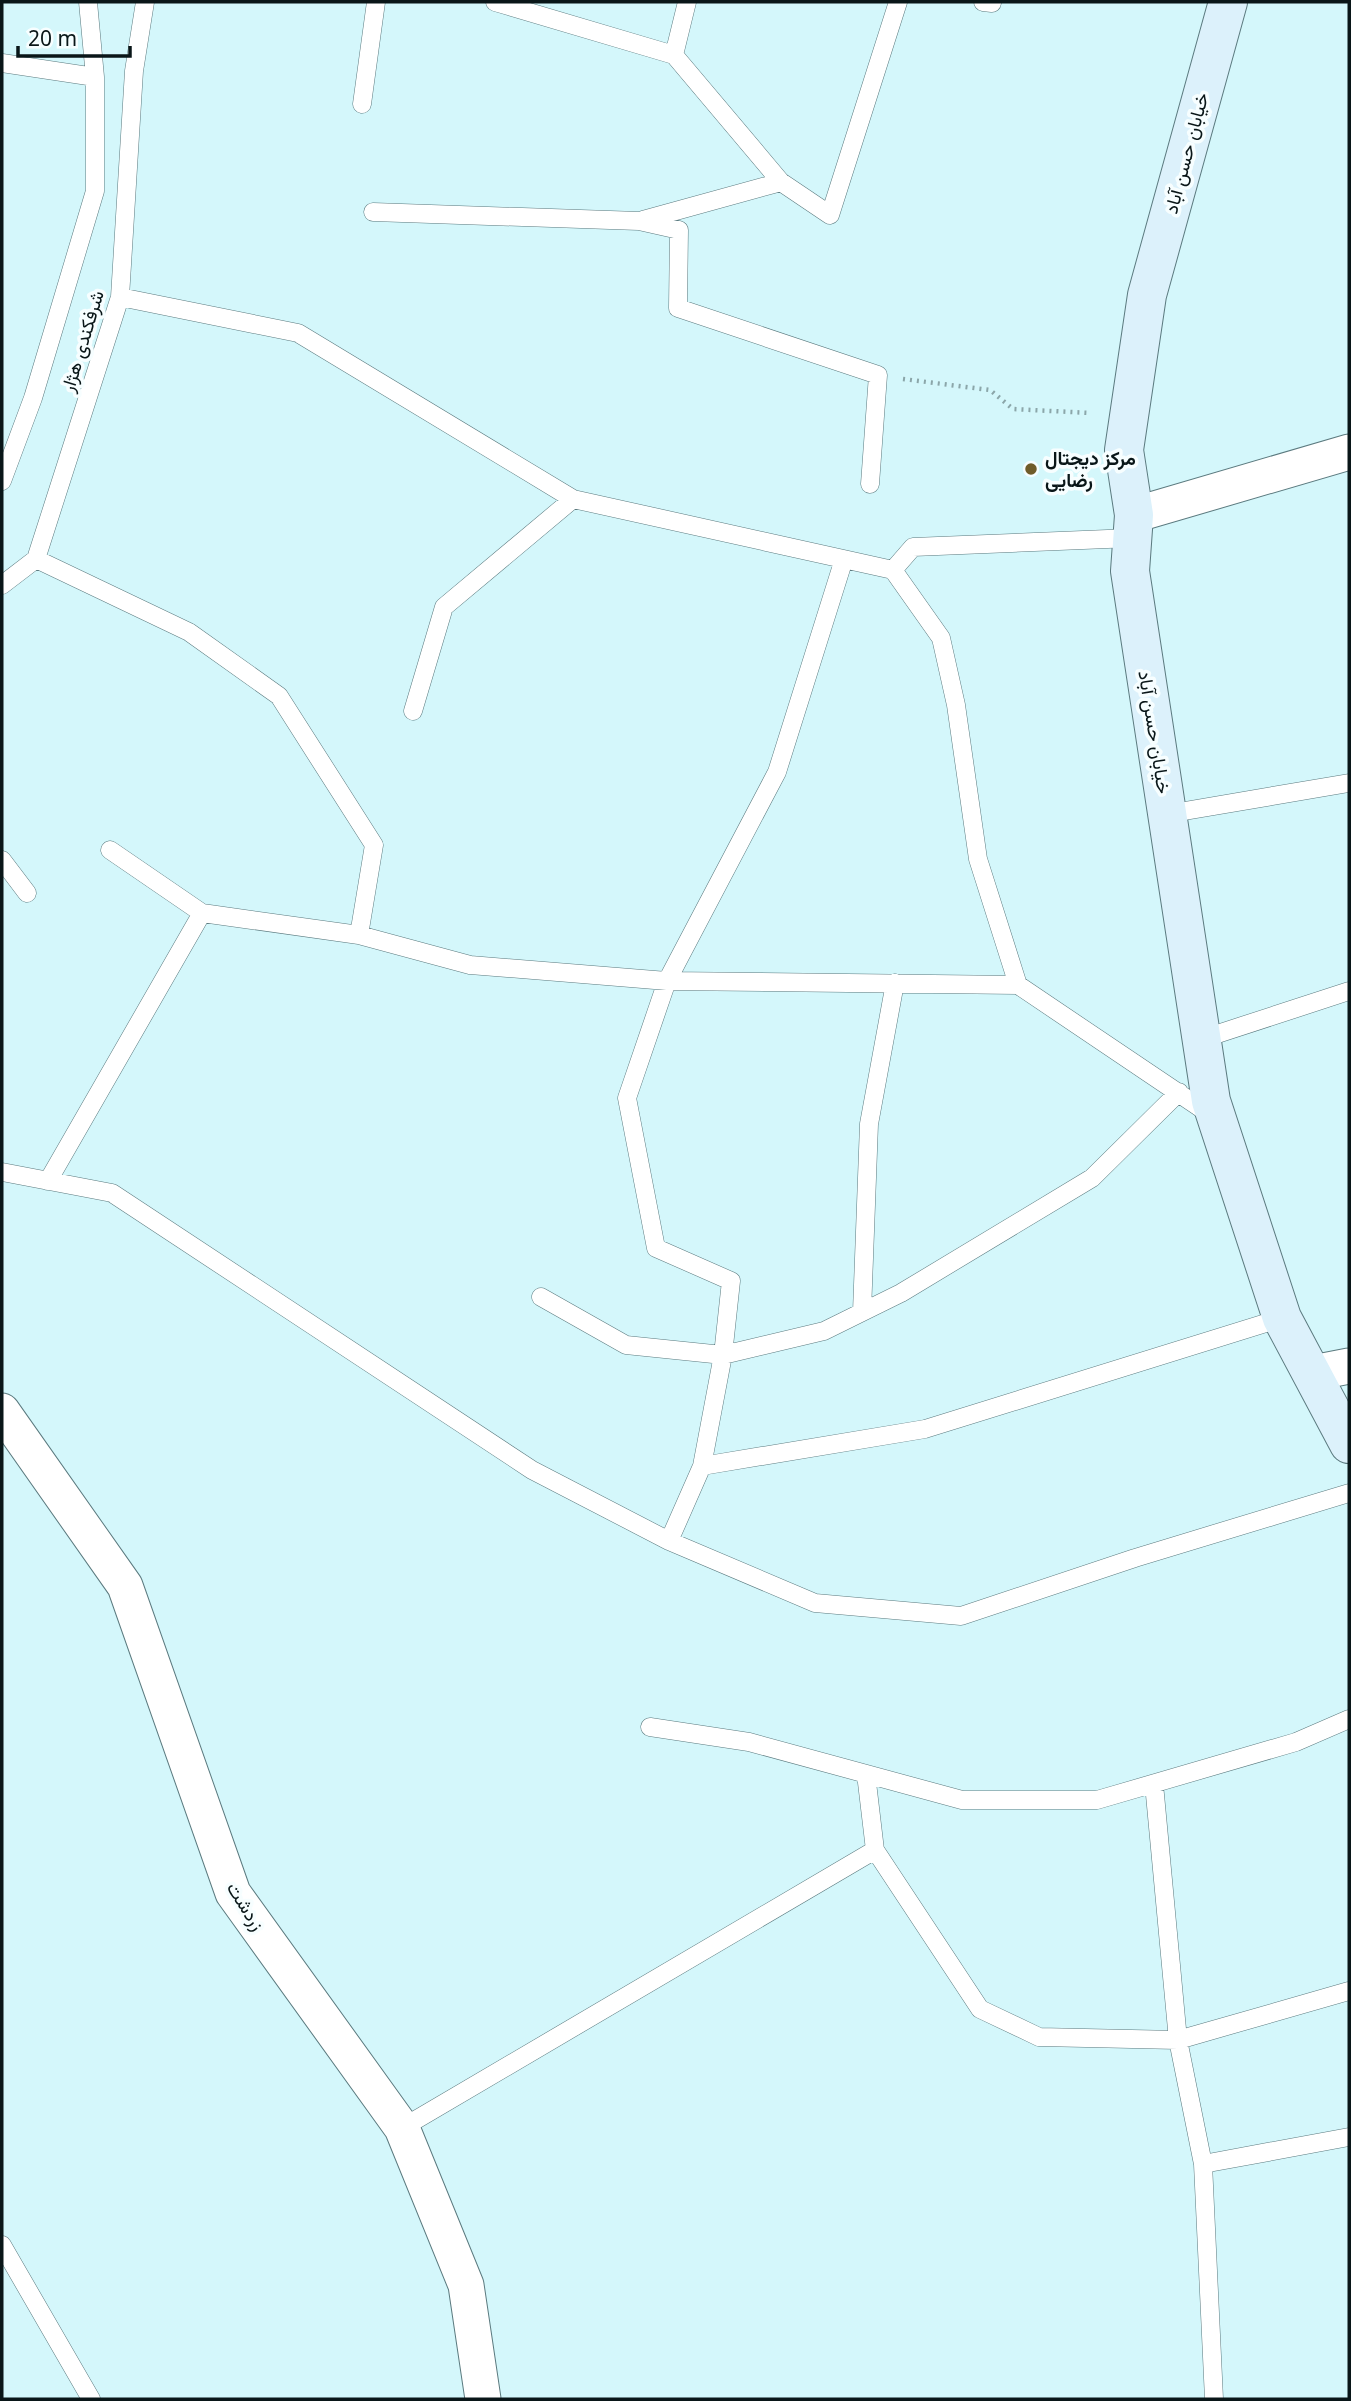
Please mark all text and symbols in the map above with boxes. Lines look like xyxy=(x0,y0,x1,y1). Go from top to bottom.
scale bar xyxy=(18,14,130,58)
text: 20 m xyxy=(28,24,77,52)
street label: خیابان حسن آباد xyxy=(1157,90,1215,216)
street label: شرفکندی هژار xyxy=(54,287,110,396)
place label: مرکز دیجتال رضایی xyxy=(1045,445,1136,493)
marker: مرکز دیجتال رضایی xyxy=(1023,461,1039,477)
street label: خیابان حسن آباد xyxy=(1132,668,1178,796)
street label: زردشت xyxy=(221,1877,271,1935)

